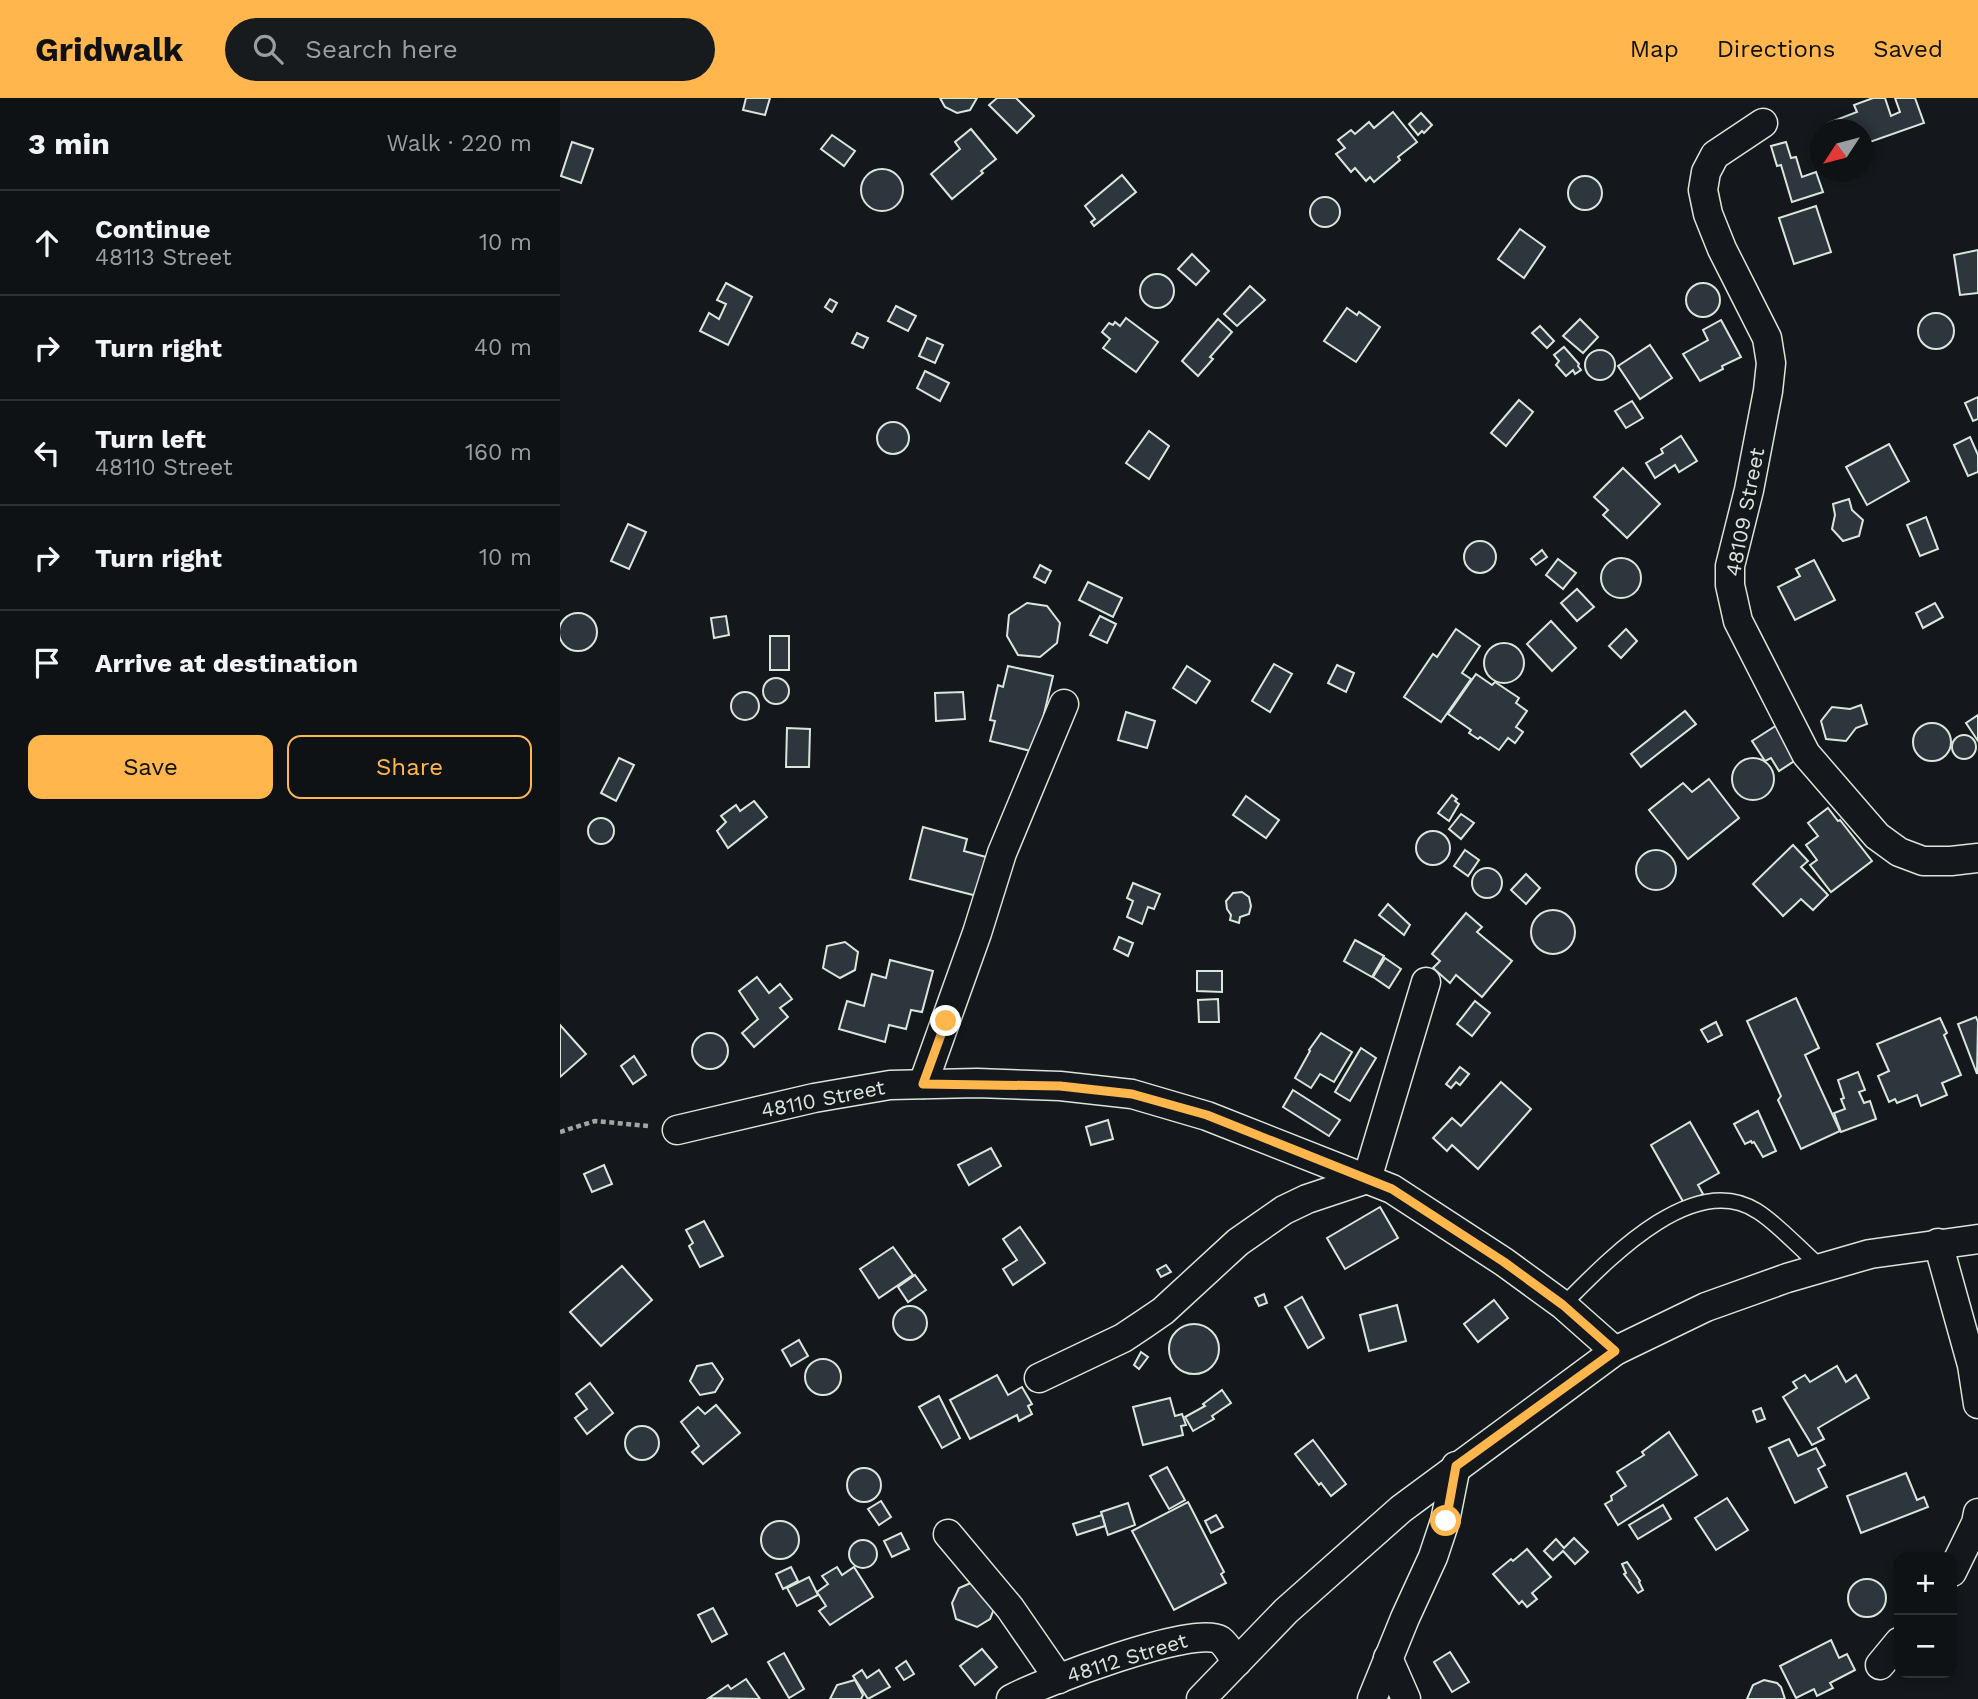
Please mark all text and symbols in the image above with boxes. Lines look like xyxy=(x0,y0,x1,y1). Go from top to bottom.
search box xyxy=(225,18,715,81)
text: Gridwalk xyxy=(35,30,183,69)
icon: search xyxy=(249,30,287,68)
text: Search here xyxy=(305,34,458,64)
text: Map xyxy=(1630,35,1679,63)
text: Directions xyxy=(1717,35,1835,63)
text: Saved xyxy=(1873,35,1943,63)
north arrow xyxy=(1810,119,1873,182)
text: 3 min xyxy=(28,126,110,161)
text: Walk · 220 m xyxy=(386,130,532,157)
text: Continue xyxy=(95,214,211,244)
icon: ahead xyxy=(28,224,66,262)
text: 10 m xyxy=(479,229,532,256)
text: 48113 Street xyxy=(95,244,232,271)
icon: right xyxy=(28,329,66,367)
text: Turn right xyxy=(95,333,222,363)
text: 40 m xyxy=(474,334,532,361)
text: Turn left xyxy=(95,424,206,454)
icon: left xyxy=(28,434,66,472)
text: 160 m xyxy=(465,439,532,466)
street label: 48109 Street xyxy=(1720,445,1769,578)
text: 48110 Street xyxy=(95,454,233,481)
icon: right xyxy=(28,539,66,577)
text: Turn right xyxy=(95,543,222,573)
text: 10 m xyxy=(479,544,532,571)
icon: arrive xyxy=(28,644,66,682)
text: Arrive at destination xyxy=(95,648,358,678)
button: Save xyxy=(28,735,273,799)
button: Share xyxy=(287,735,532,799)
route end xyxy=(930,1005,961,1036)
street label: 48110 Street xyxy=(759,1074,887,1123)
route start xyxy=(1430,1505,1461,1536)
map controls xyxy=(1894,1552,1957,1678)
button: + xyxy=(1894,1552,1957,1615)
button: − xyxy=(1894,1615,1957,1678)
street label: 48112 Street xyxy=(1064,1627,1190,1688)

